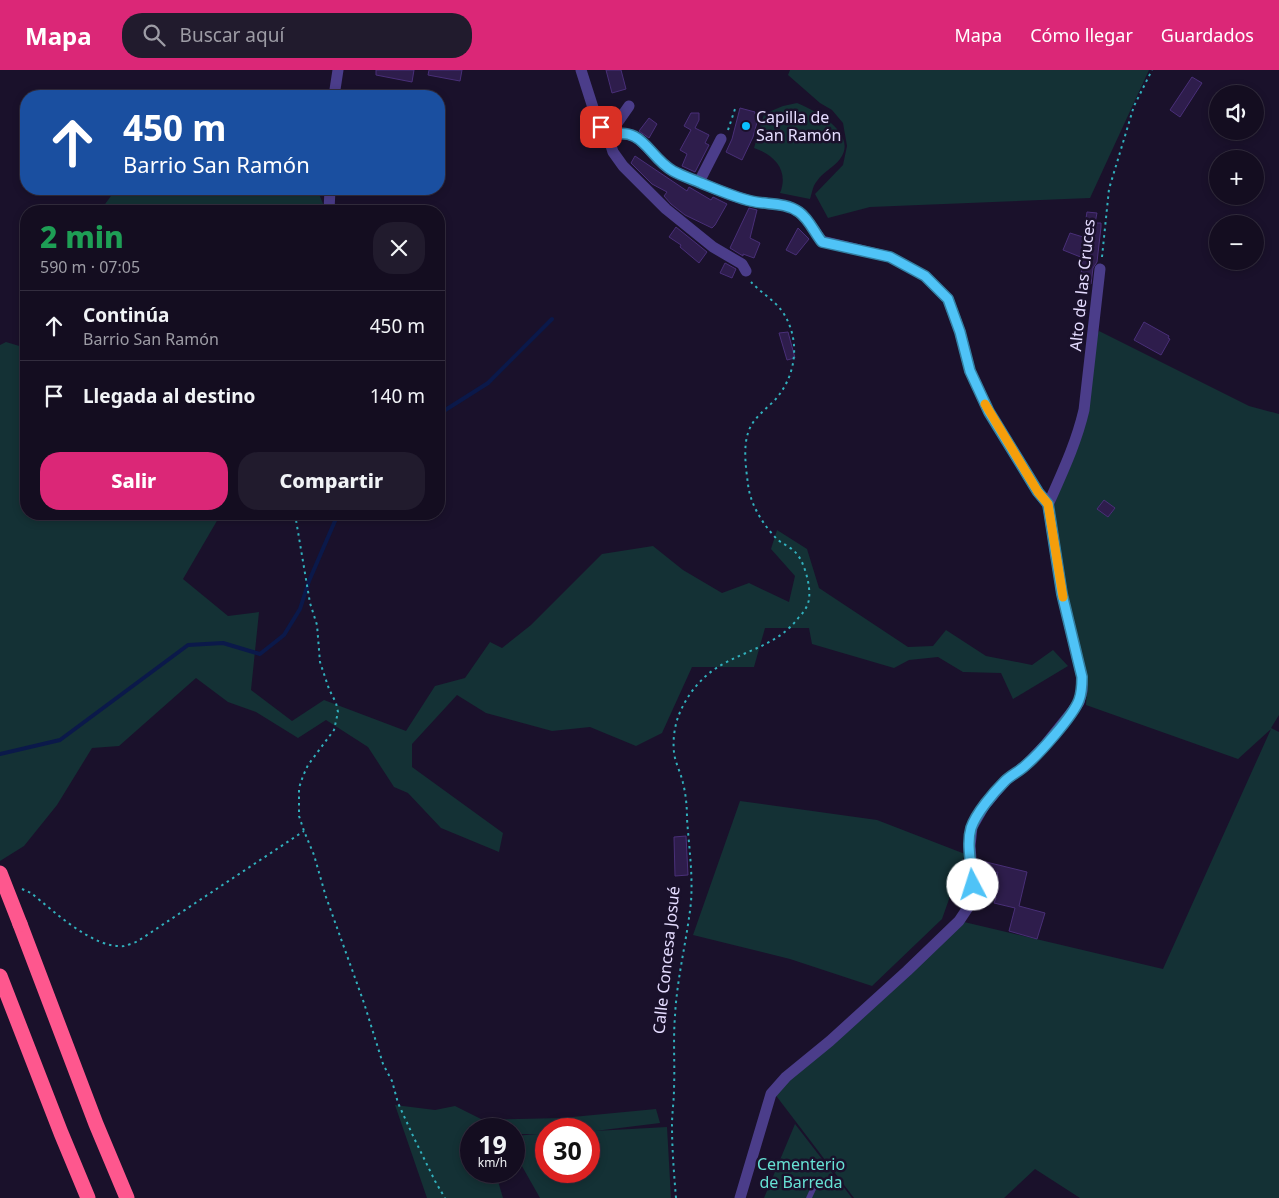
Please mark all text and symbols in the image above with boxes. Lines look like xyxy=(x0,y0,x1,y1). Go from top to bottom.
search box xyxy=(122,13,472,58)
text: Mapa xyxy=(25,19,92,52)
icon: search xyxy=(140,21,168,49)
text: Buscar aquí xyxy=(180,22,284,48)
text: Mapa xyxy=(955,23,1002,47)
text: Cómo llegar xyxy=(1030,23,1133,47)
text: Guardados xyxy=(1161,23,1254,47)
map controls xyxy=(1209,85,1264,270)
button: sound xyxy=(1209,85,1264,140)
text: 450 m xyxy=(123,104,226,151)
pin xyxy=(580,106,622,148)
place label: Capilla de San Ramón xyxy=(756,106,841,146)
icon: ahead xyxy=(40,110,105,175)
icon: arrive xyxy=(587,113,615,141)
marker: Capilla de San Ramón xyxy=(740,120,752,132)
text: Barrio San Ramón xyxy=(123,149,310,179)
button: + xyxy=(1209,150,1264,205)
button: − xyxy=(1209,215,1264,270)
text: 2 min xyxy=(40,216,124,257)
street label: Alto de las Cruces xyxy=(1064,218,1100,352)
button: close xyxy=(373,222,425,274)
text: 590 m · 07:05 xyxy=(40,256,140,278)
text: Continúa xyxy=(83,302,169,328)
icon: ahead xyxy=(40,312,68,340)
text: 450 m xyxy=(370,313,425,339)
text: Barrio San Ramón xyxy=(83,328,219,350)
icon: arrive xyxy=(40,382,68,410)
text: Llegada al destino xyxy=(83,383,255,409)
text: 140 m xyxy=(370,383,425,409)
button: Salir xyxy=(40,452,228,510)
button: Compartir xyxy=(238,452,425,510)
position arrow xyxy=(946,858,998,910)
street label: Calle Concesa Josué xyxy=(647,885,685,1035)
speed limit sign: 30 xyxy=(535,1118,600,1183)
text: 19 xyxy=(478,1127,507,1161)
park label: Cementerio de Barreda xyxy=(757,1153,845,1193)
text: km/h xyxy=(478,1154,507,1171)

